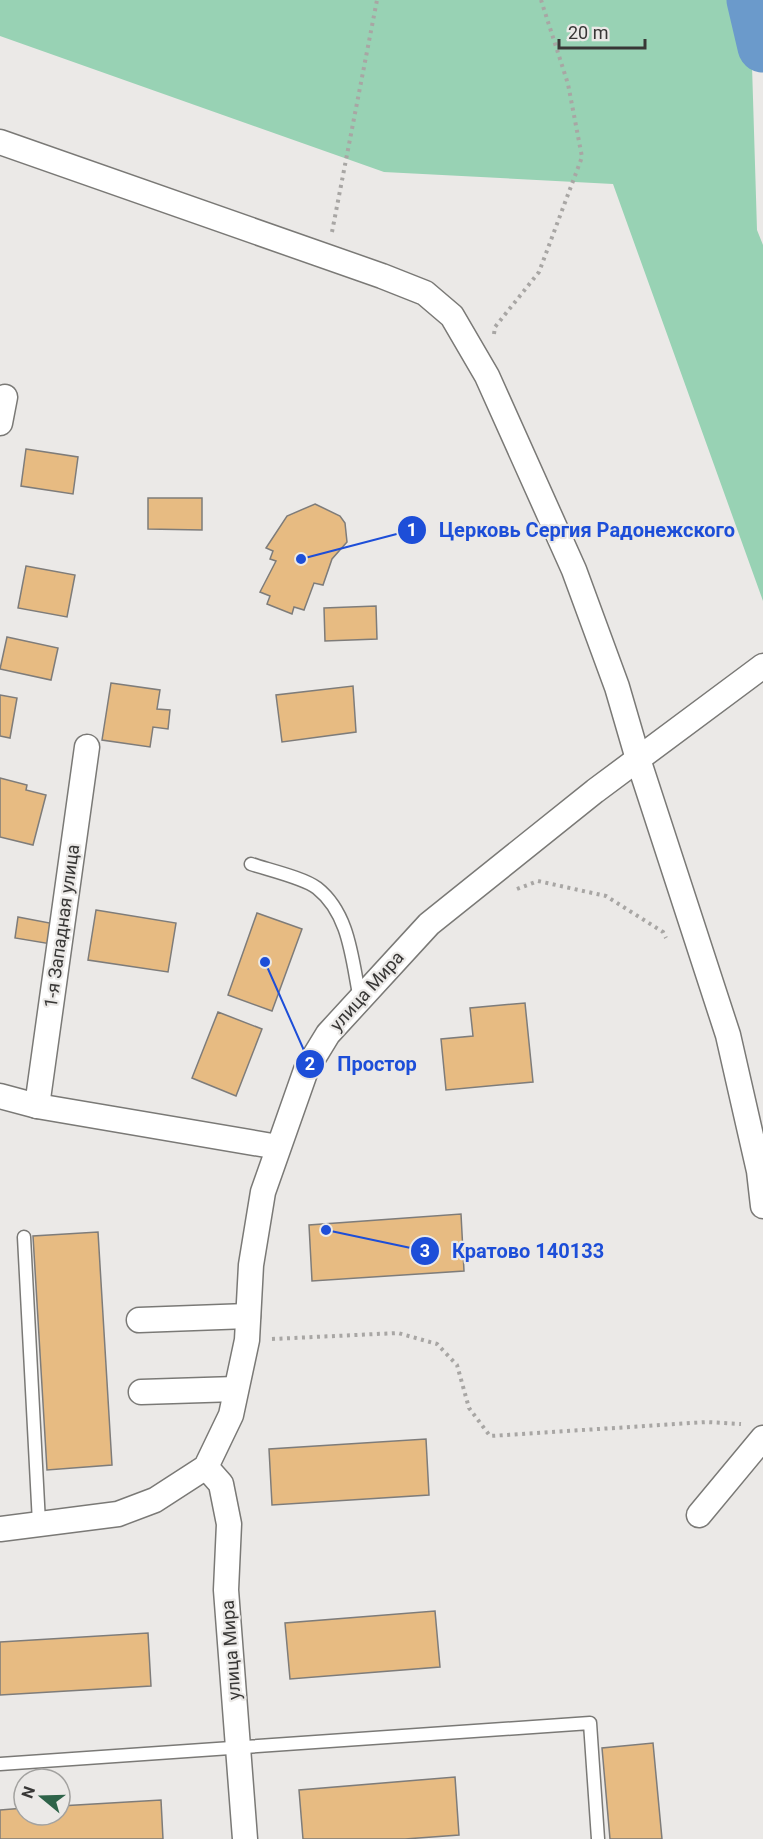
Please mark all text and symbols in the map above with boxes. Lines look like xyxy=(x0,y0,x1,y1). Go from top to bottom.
scale bar xyxy=(559,12,644,50)
text: 20 m xyxy=(568,22,608,43)
callout: Церковь Сергия Радонежского xyxy=(397,511,748,549)
text: Церковь Сергия Радонежского xyxy=(439,518,735,542)
text: 1 xyxy=(407,519,417,540)
street label: 1-я Западная улица xyxy=(40,843,83,1009)
street label: улица Мира xyxy=(325,947,408,1035)
callout: Простор xyxy=(295,1045,428,1083)
text: Простор xyxy=(337,1052,417,1076)
text: 2 xyxy=(305,1053,315,1074)
callout: Кратово 140133 xyxy=(410,1232,616,1270)
text: Кратово 140133 xyxy=(452,1239,604,1263)
text: 3 xyxy=(420,1240,430,1261)
street label: улица Мира xyxy=(217,1599,244,1701)
north arrow xyxy=(12,1767,72,1827)
text: N xyxy=(17,1784,39,1801)

